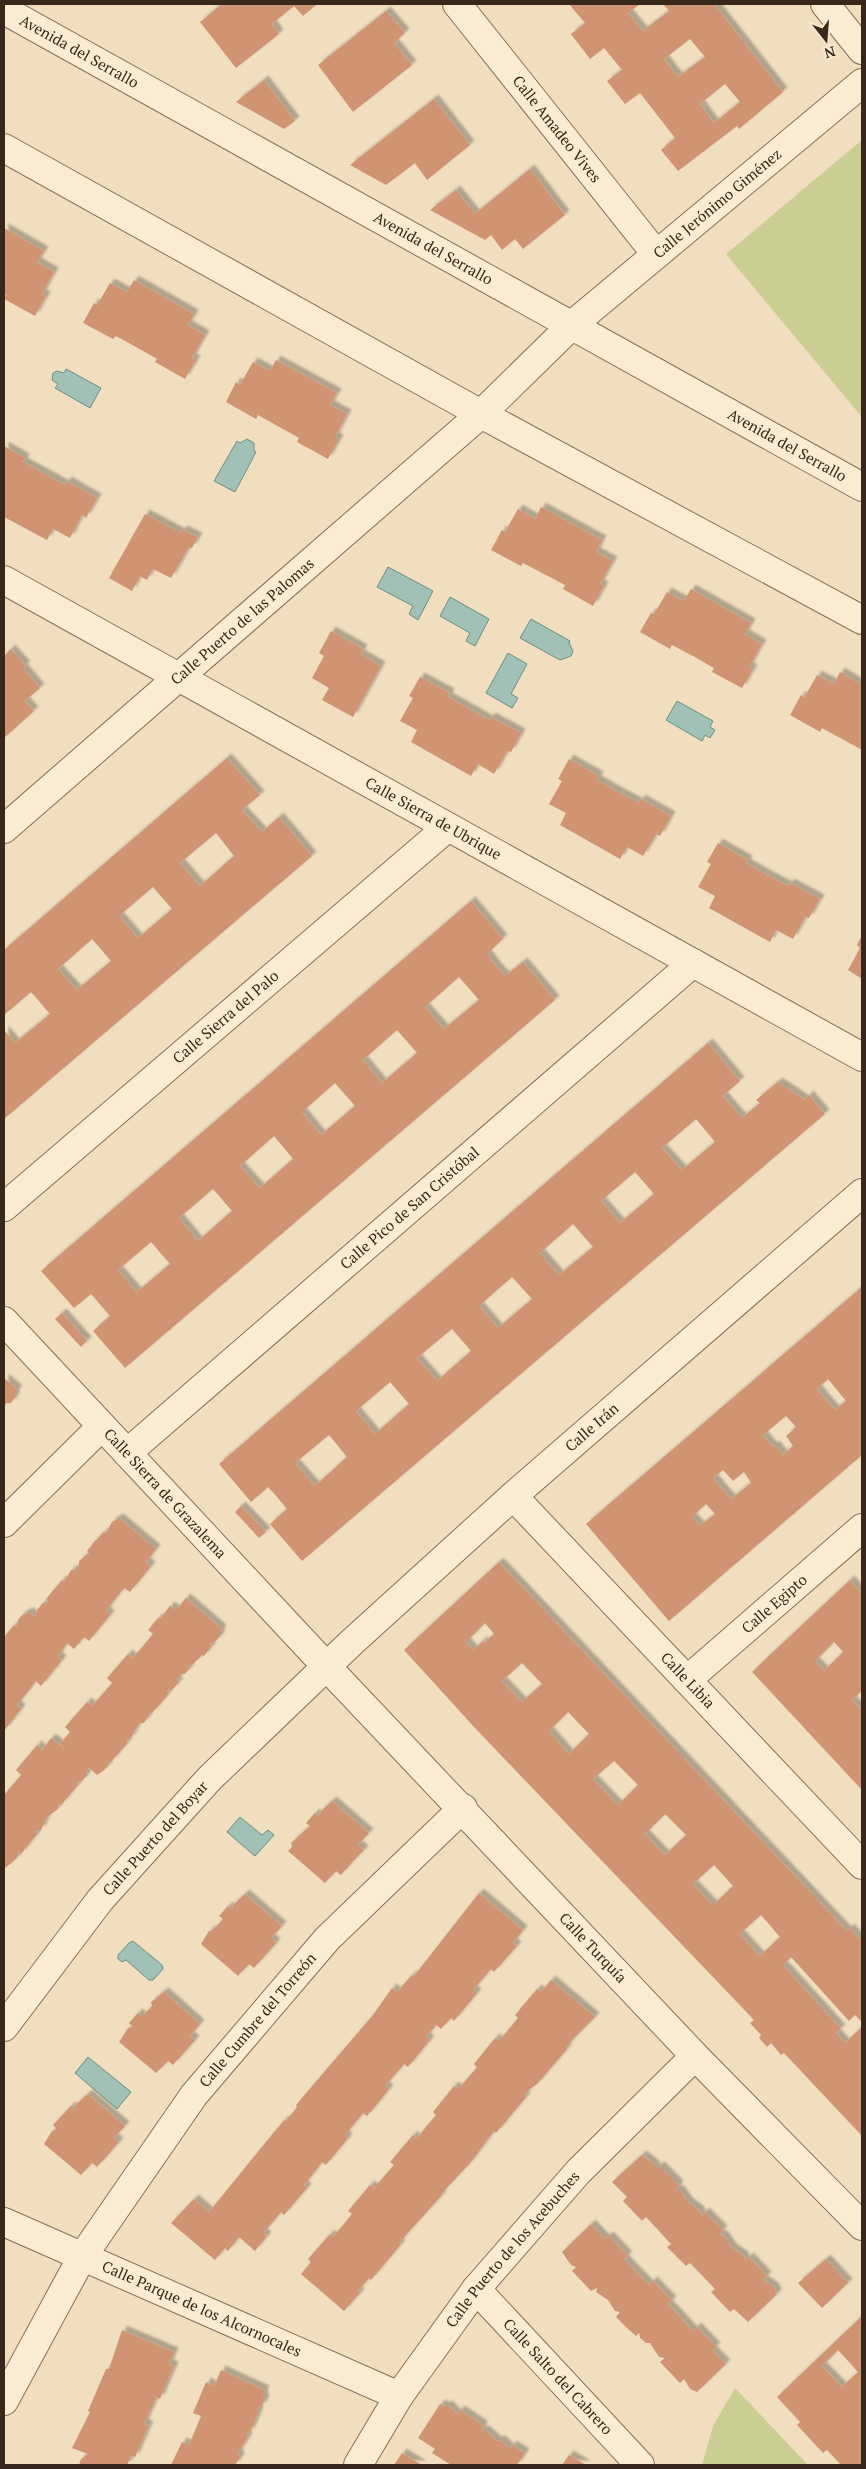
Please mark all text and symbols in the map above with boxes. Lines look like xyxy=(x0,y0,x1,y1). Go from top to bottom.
street label: Avenida del Serrallo xyxy=(17,10,143,92)
north arrow xyxy=(801,15,851,65)
text: N xyxy=(822,42,838,64)
street label: Calle Amadeo Vives xyxy=(509,71,606,186)
street label: Calle Jerónimo Giménez xyxy=(648,143,785,262)
street label: Avenida del Serrallo xyxy=(371,207,497,289)
street label: Avenida del Serrallo xyxy=(725,403,851,486)
street label: Calle Puerto de las Palomas xyxy=(166,553,318,689)
street label: Calle Sierra de Ubrique xyxy=(362,772,505,864)
street label: Calle Sierra del Palo xyxy=(168,965,282,1067)
street label: Calle Pico de San Cristóbal xyxy=(335,1142,483,1273)
street label: Calle Irán xyxy=(560,1398,622,1456)
street label: Calle Sierra de Grazalema xyxy=(100,1423,232,1562)
street label: Calle Egipto xyxy=(737,1569,811,1637)
street label: Calle Libia xyxy=(657,1647,720,1713)
street label: Calle Puerto del Boyar xyxy=(98,1776,212,1900)
street label: Calle Turquía xyxy=(555,1908,632,1987)
street label: Calle Cumbre del Torreón xyxy=(194,1948,320,2091)
street label: Calle Puerto de los Acebuches xyxy=(441,2166,584,2331)
street label: Calle Parque de los Alcornocales xyxy=(99,2255,305,2361)
street label: Calle Salto del Cabrero xyxy=(499,2314,618,2439)

